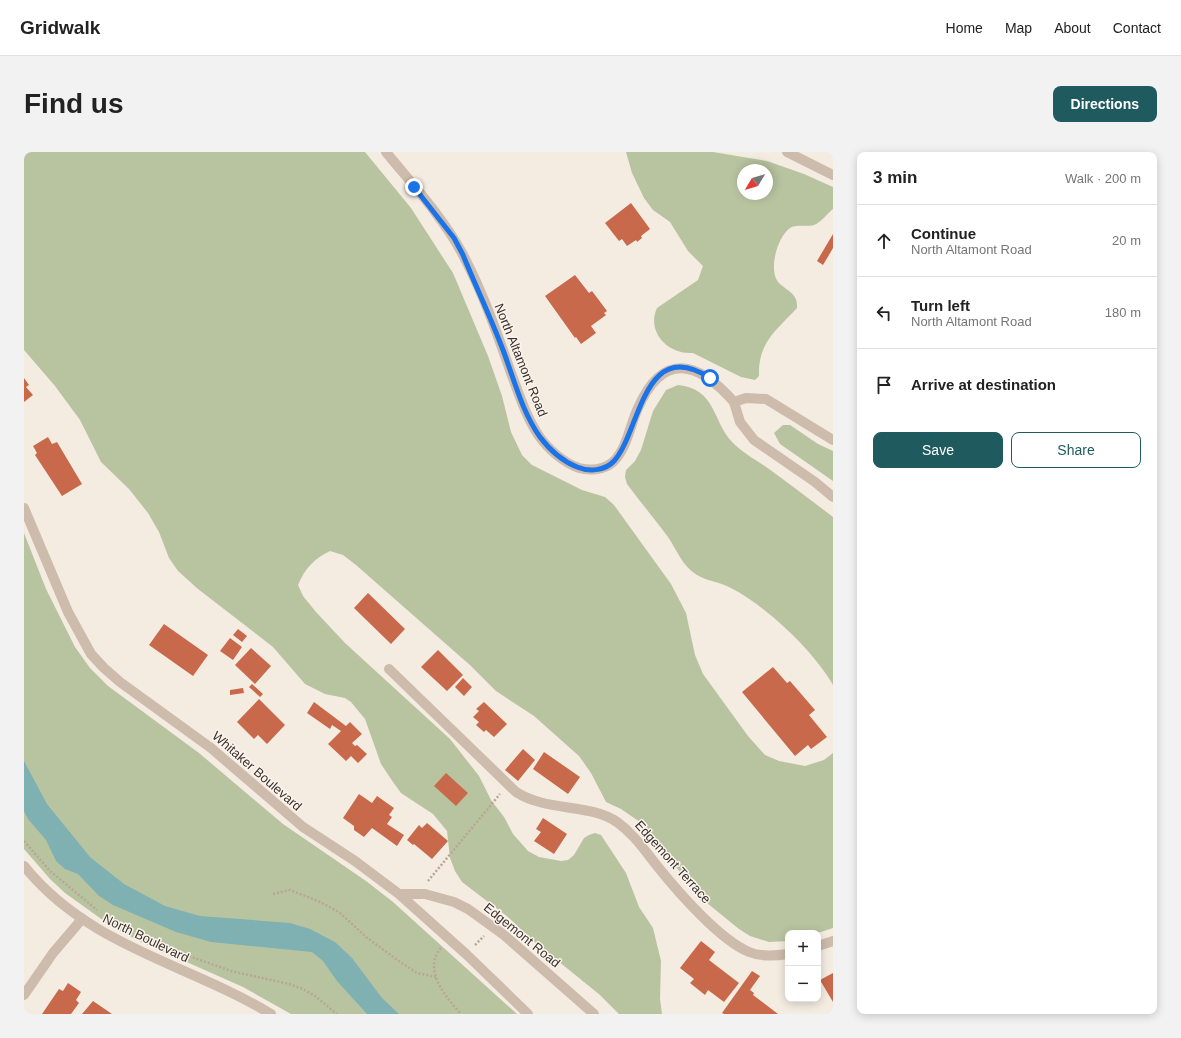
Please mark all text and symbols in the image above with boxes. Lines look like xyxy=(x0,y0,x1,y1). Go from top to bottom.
text: Gridwalk xyxy=(20,17,100,38)
text: Home xyxy=(946,20,983,36)
text: Map xyxy=(1005,20,1032,36)
text: About xyxy=(1054,20,1091,36)
text: Contact xyxy=(1113,20,1161,36)
button: Directions xyxy=(1053,86,1157,122)
text: Find us xyxy=(24,88,124,119)
north arrow xyxy=(737,164,773,200)
text: 3 min xyxy=(873,168,917,187)
text: Walk · 200 m xyxy=(1065,171,1141,186)
route end xyxy=(405,178,423,196)
text: Continue xyxy=(911,225,976,242)
icon: ahead xyxy=(873,230,895,252)
text: 20 m xyxy=(1112,233,1141,248)
text: North Altamont Road xyxy=(911,242,1032,257)
text: Turn left xyxy=(911,297,970,314)
street label: North Altamont Road xyxy=(491,301,551,419)
icon: left xyxy=(873,302,895,324)
text: 180 m xyxy=(1105,305,1141,320)
text: North Altamont Road xyxy=(911,314,1032,329)
route start xyxy=(701,369,719,387)
icon: arrive xyxy=(873,374,895,396)
text: Arrive at destination xyxy=(911,376,1056,393)
button: Save xyxy=(873,432,1003,468)
button: Share xyxy=(1011,432,1141,468)
street label: Whitaker Boulevard xyxy=(209,728,305,814)
street label: Edgemont Terrace xyxy=(632,818,714,906)
street label: Edgemont Road xyxy=(481,900,563,970)
street label: North Boulevard xyxy=(100,911,192,965)
map controls xyxy=(785,930,821,1002)
button: + xyxy=(785,930,821,966)
button: − xyxy=(785,966,821,1002)

